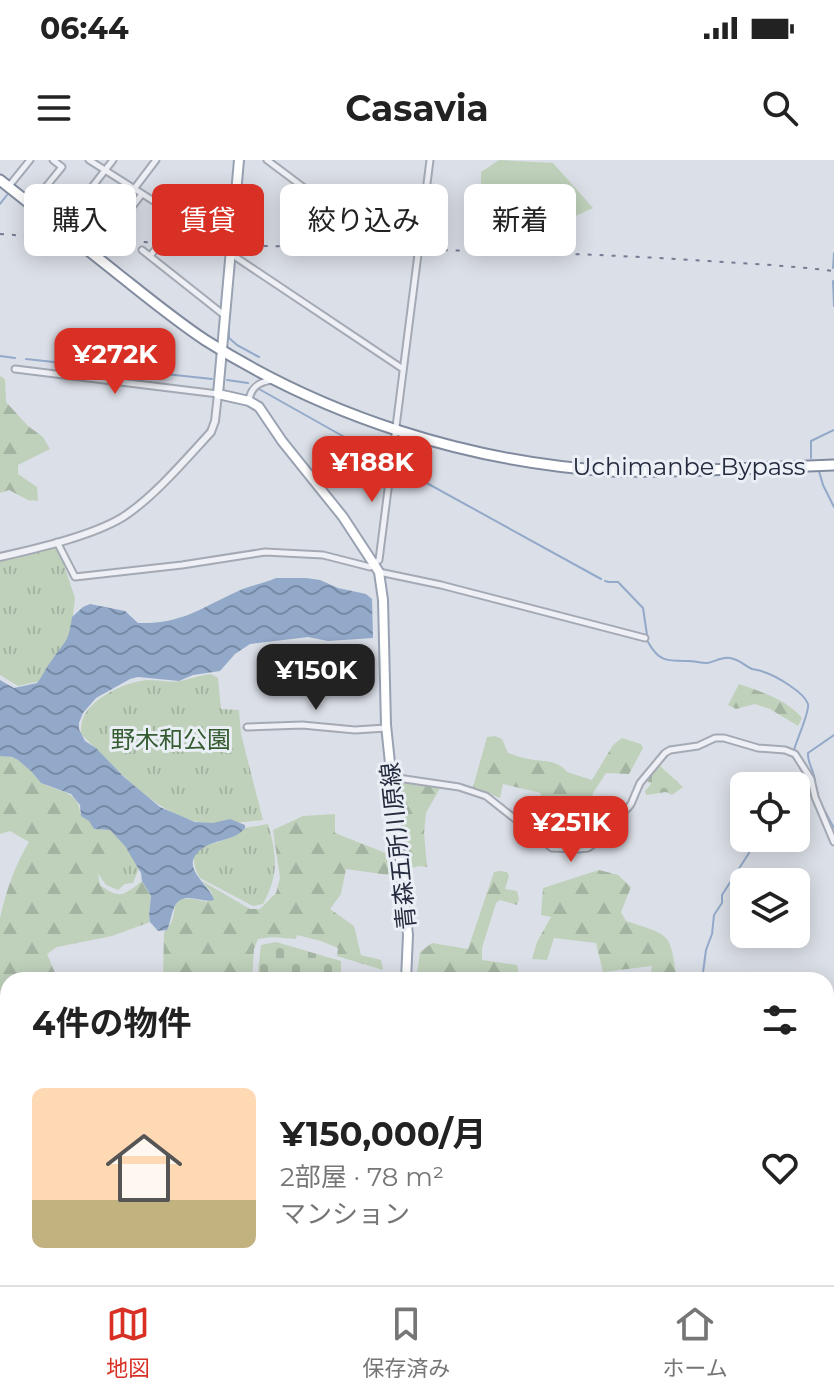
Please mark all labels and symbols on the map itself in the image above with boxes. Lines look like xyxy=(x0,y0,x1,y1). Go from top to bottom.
pin: ¥272K xyxy=(59,328,171,396)
pin: ¥188K xyxy=(316,436,428,504)
street label: Uchimanbe Bypass xyxy=(573,452,805,481)
pin: ¥150K xyxy=(260,644,372,712)
park label: 野木和公園 xyxy=(111,725,231,754)
street label: 青森五所川原線 xyxy=(375,761,421,931)
pin: ¥251K xyxy=(515,796,627,864)

